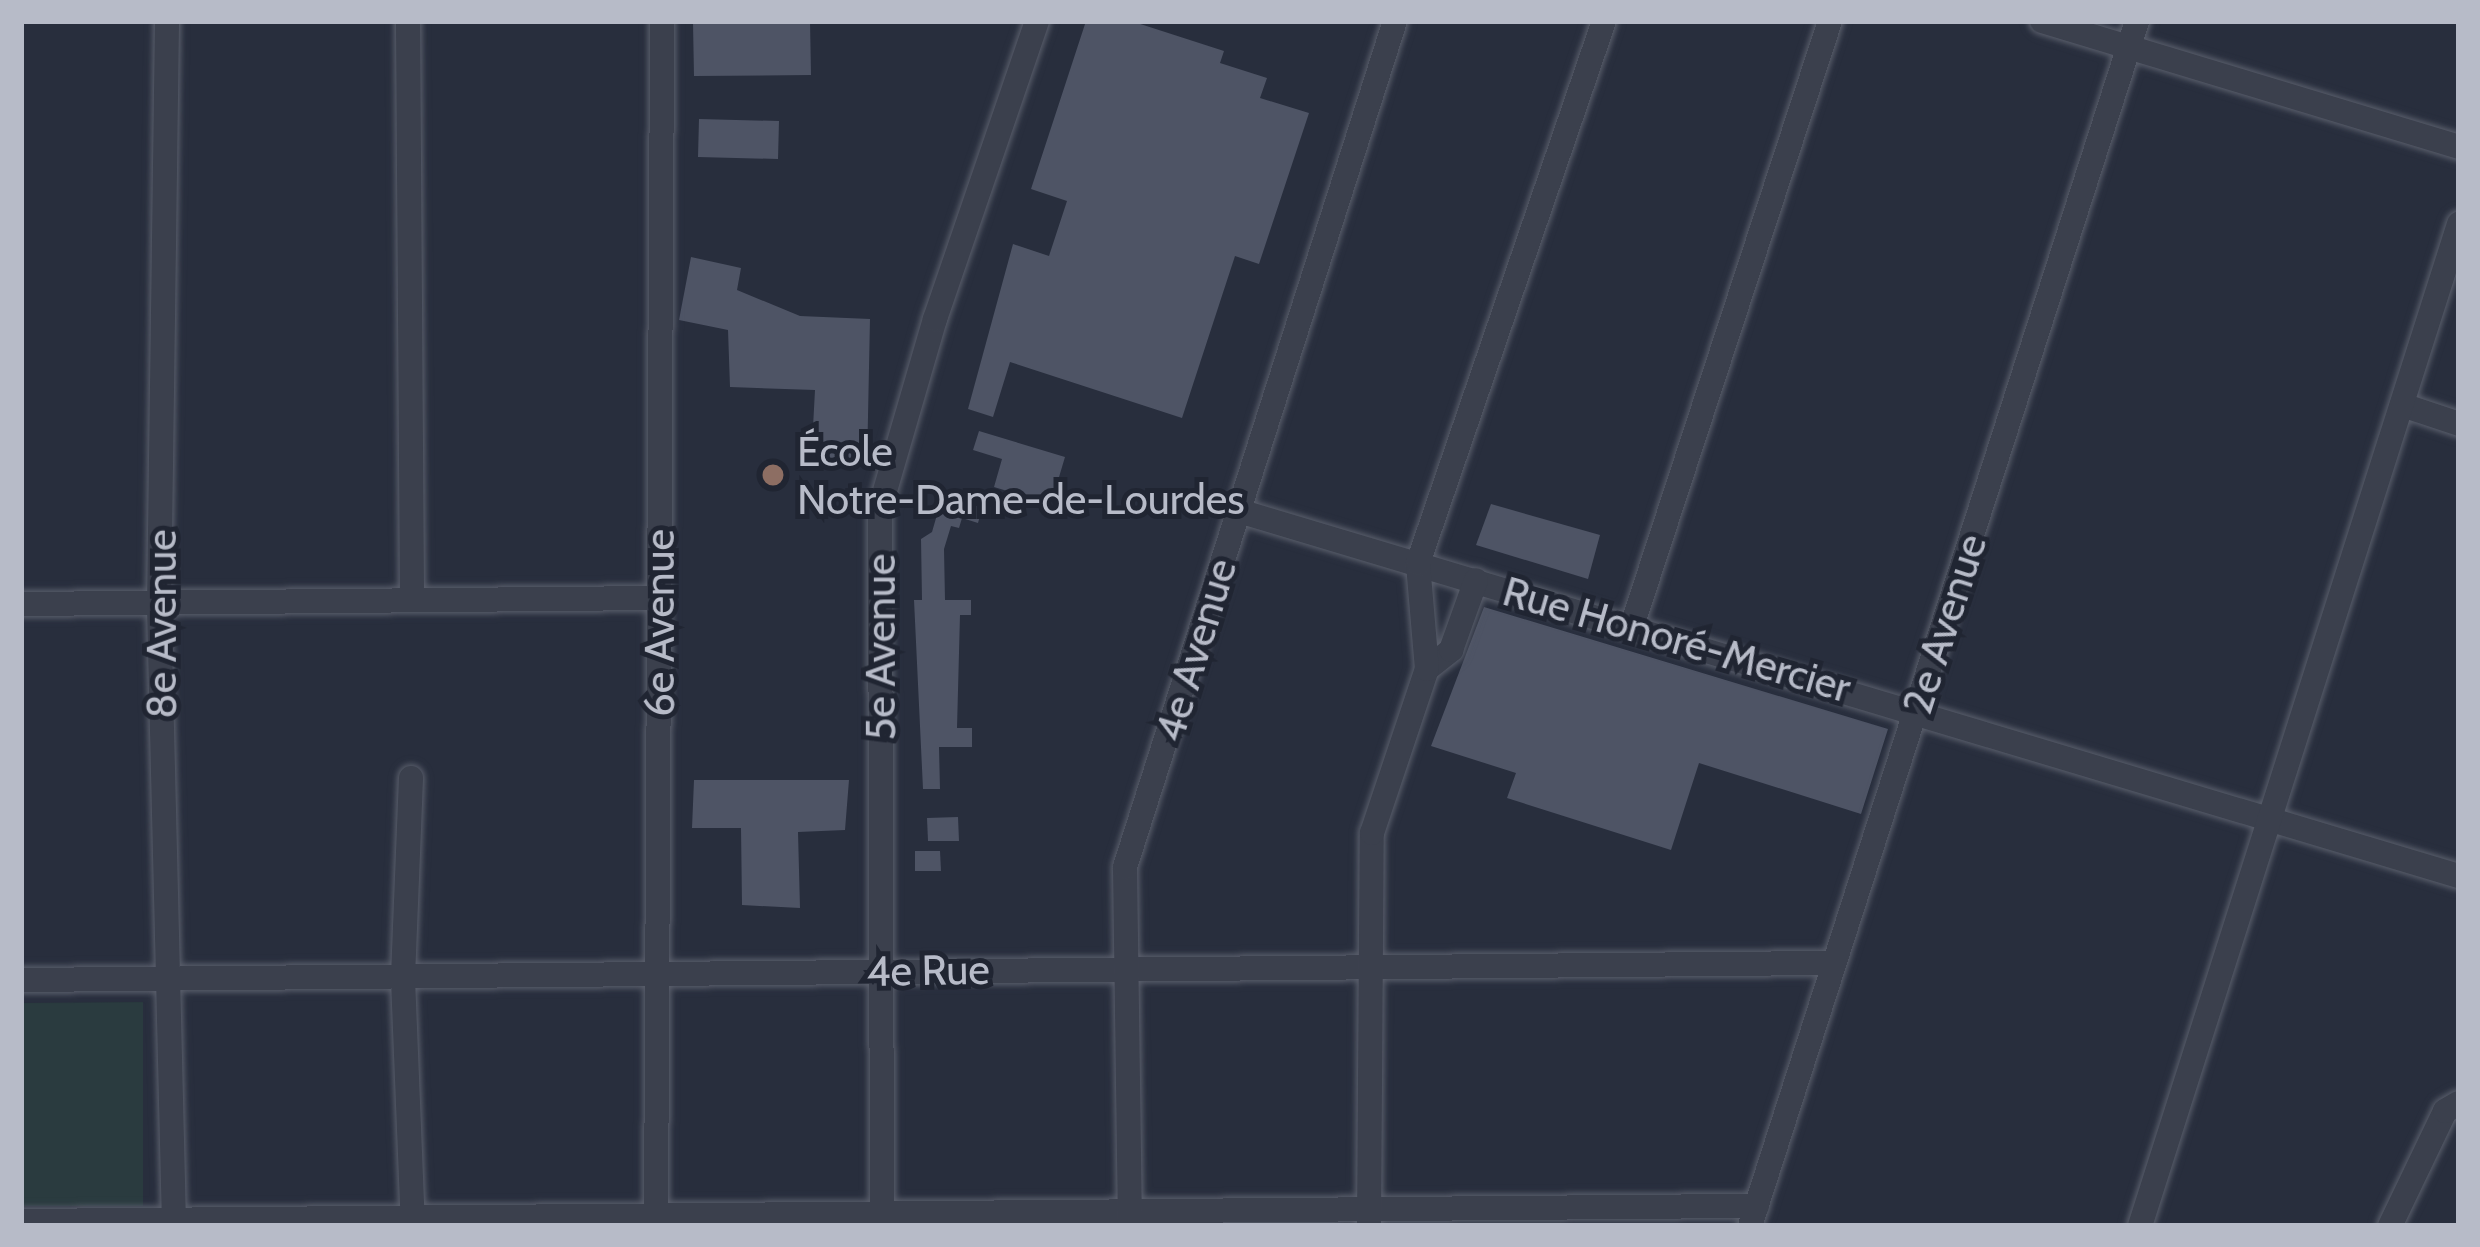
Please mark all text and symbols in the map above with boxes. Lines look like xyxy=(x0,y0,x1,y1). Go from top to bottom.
place label: École Notre-Dame-de-Lourdes xyxy=(797,426,1245,524)
marker: École Notre-Dame-de-Lourdes xyxy=(760,462,786,488)
street label: 2e Avenue xyxy=(1891,528,1997,720)
street label: 8e Avenue xyxy=(136,529,186,719)
street label: 6e Avenue xyxy=(634,529,684,717)
street label: 4e Avenue xyxy=(1143,553,1247,747)
street label: 5e Avenue xyxy=(855,554,905,740)
street label: Rue Honoré-Mercier xyxy=(1497,565,1857,713)
street label: 4e Rue xyxy=(866,944,990,996)

